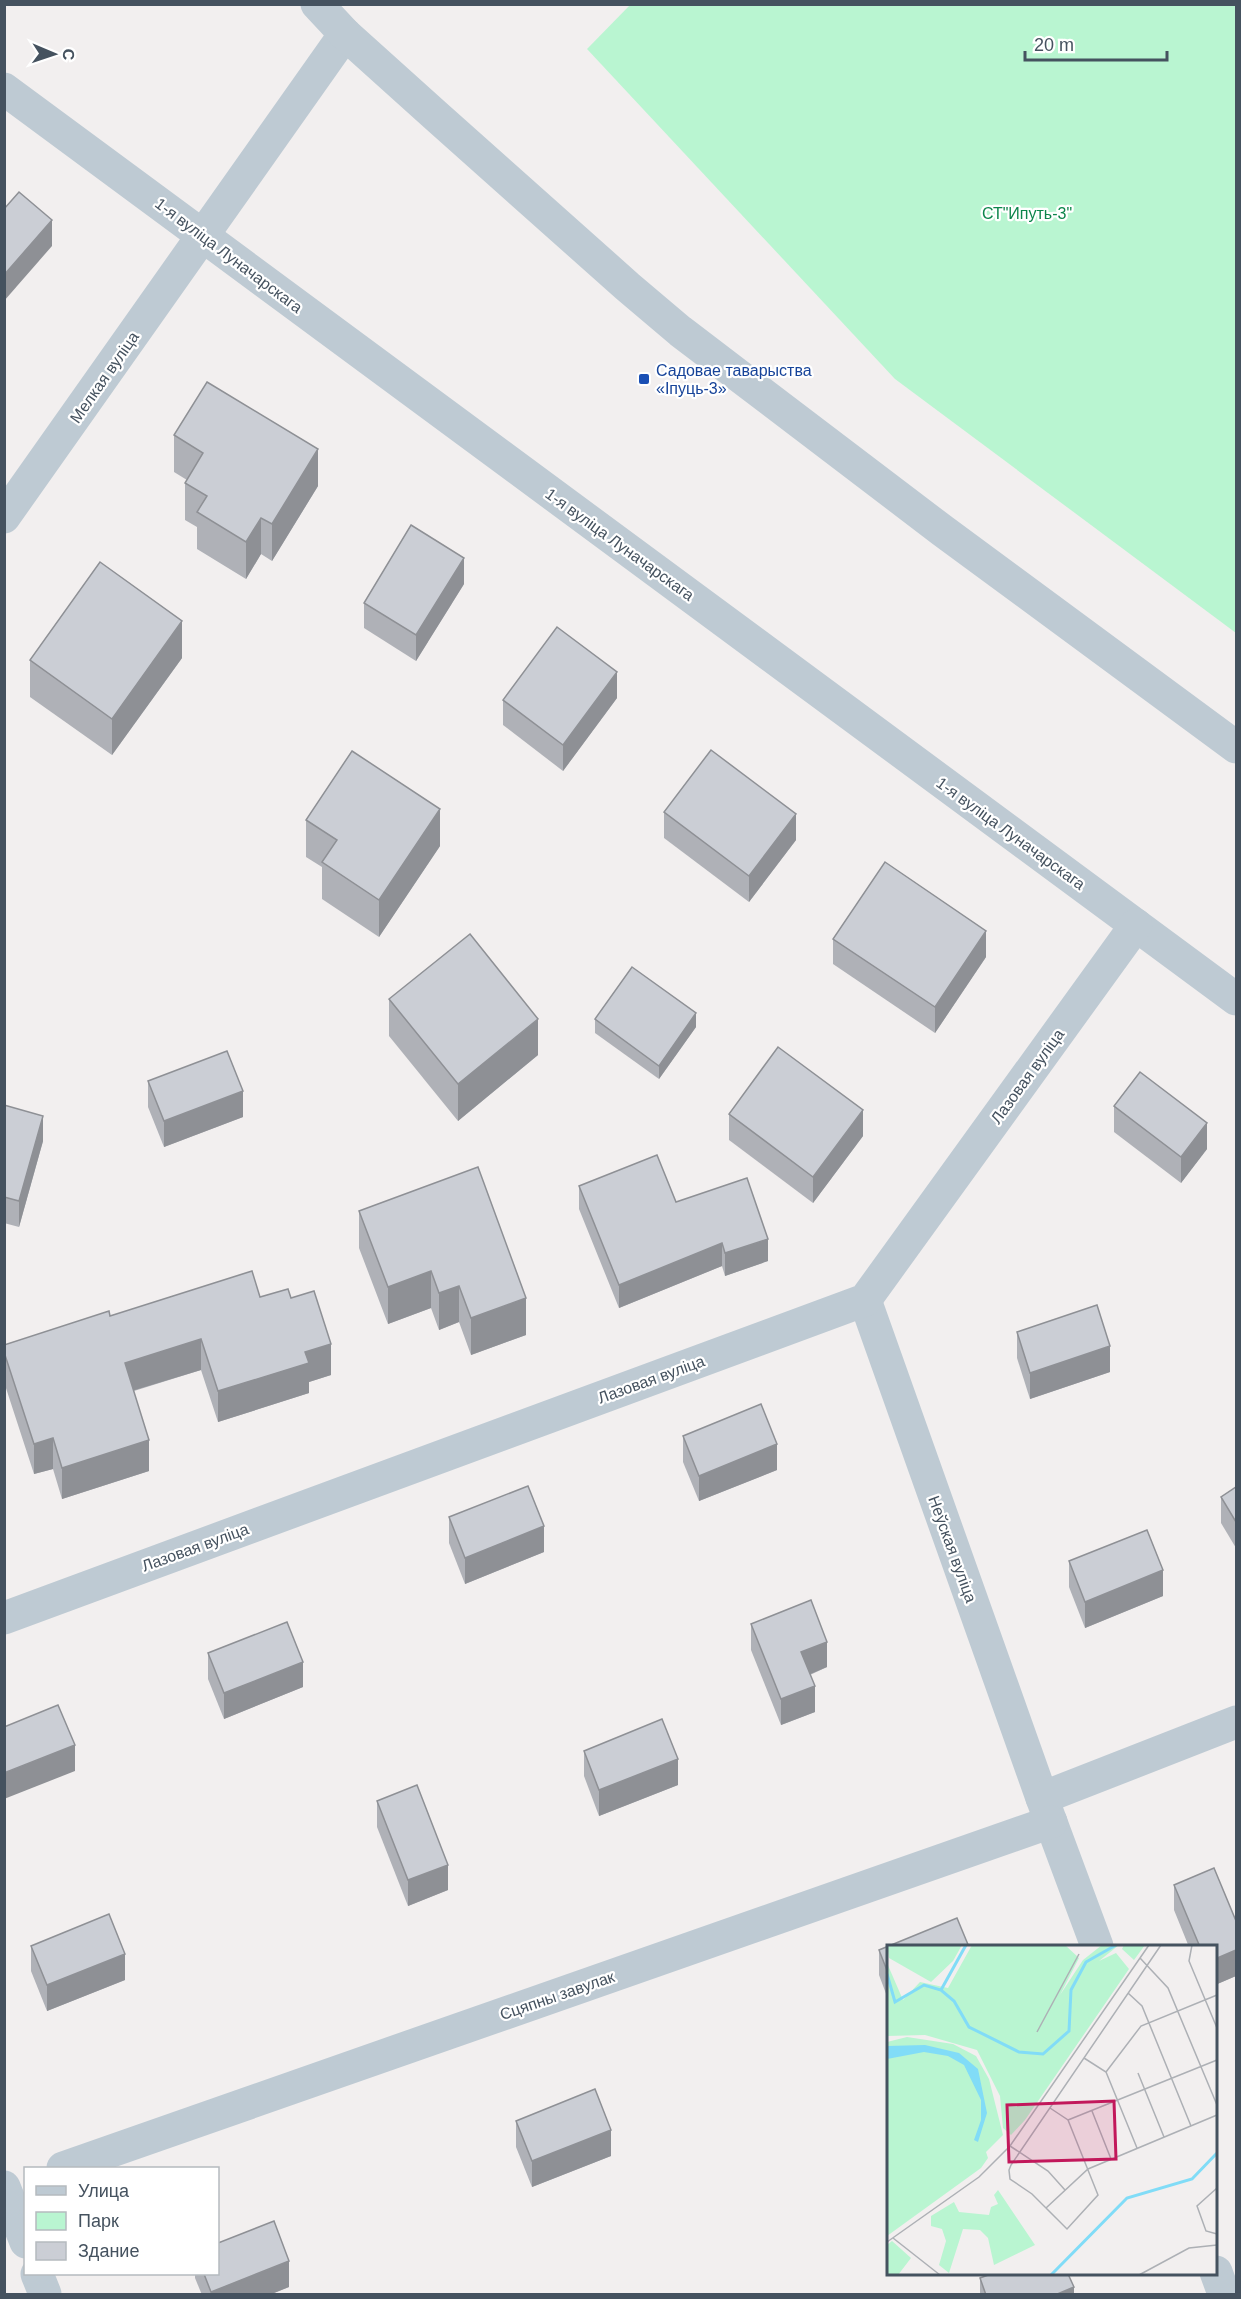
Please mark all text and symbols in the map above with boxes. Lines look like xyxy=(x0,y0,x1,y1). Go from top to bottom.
north arrow xyxy=(24,24,84,84)
scale bar xyxy=(1025,24,1168,62)
text: 20 m xyxy=(1034,35,1074,55)
text: С xyxy=(60,48,77,61)
street label: 1-я вуліца Луначарскага xyxy=(152,195,306,316)
park label: СТ"Ипуть-3" xyxy=(982,205,1072,222)
street label: Мелкая вуліца xyxy=(67,328,142,426)
place label: Садовае таварыства «Іпуць-3» xyxy=(656,362,812,397)
marker: Садовае таварыства «Іпуць-3» xyxy=(637,372,651,386)
street label: 1-я вуліца Луначарскага xyxy=(542,485,697,604)
street label: 1-я вуліца Луначарскага xyxy=(933,774,1088,893)
street label: Лазовая вуліца xyxy=(988,1026,1067,1127)
street label: Лазовая вуліца xyxy=(595,1352,707,1407)
street label: Неўская вуліца xyxy=(925,1493,980,1605)
street label: Лазовая вуліца xyxy=(139,1520,251,1575)
inset map xyxy=(887,1945,1217,2275)
street label: Сцяпны завулак xyxy=(498,1968,618,2023)
legend xyxy=(24,2167,219,2275)
text: Улица xyxy=(78,2181,130,2201)
text: Парк xyxy=(78,2211,119,2231)
text: Здание xyxy=(78,2241,139,2261)

